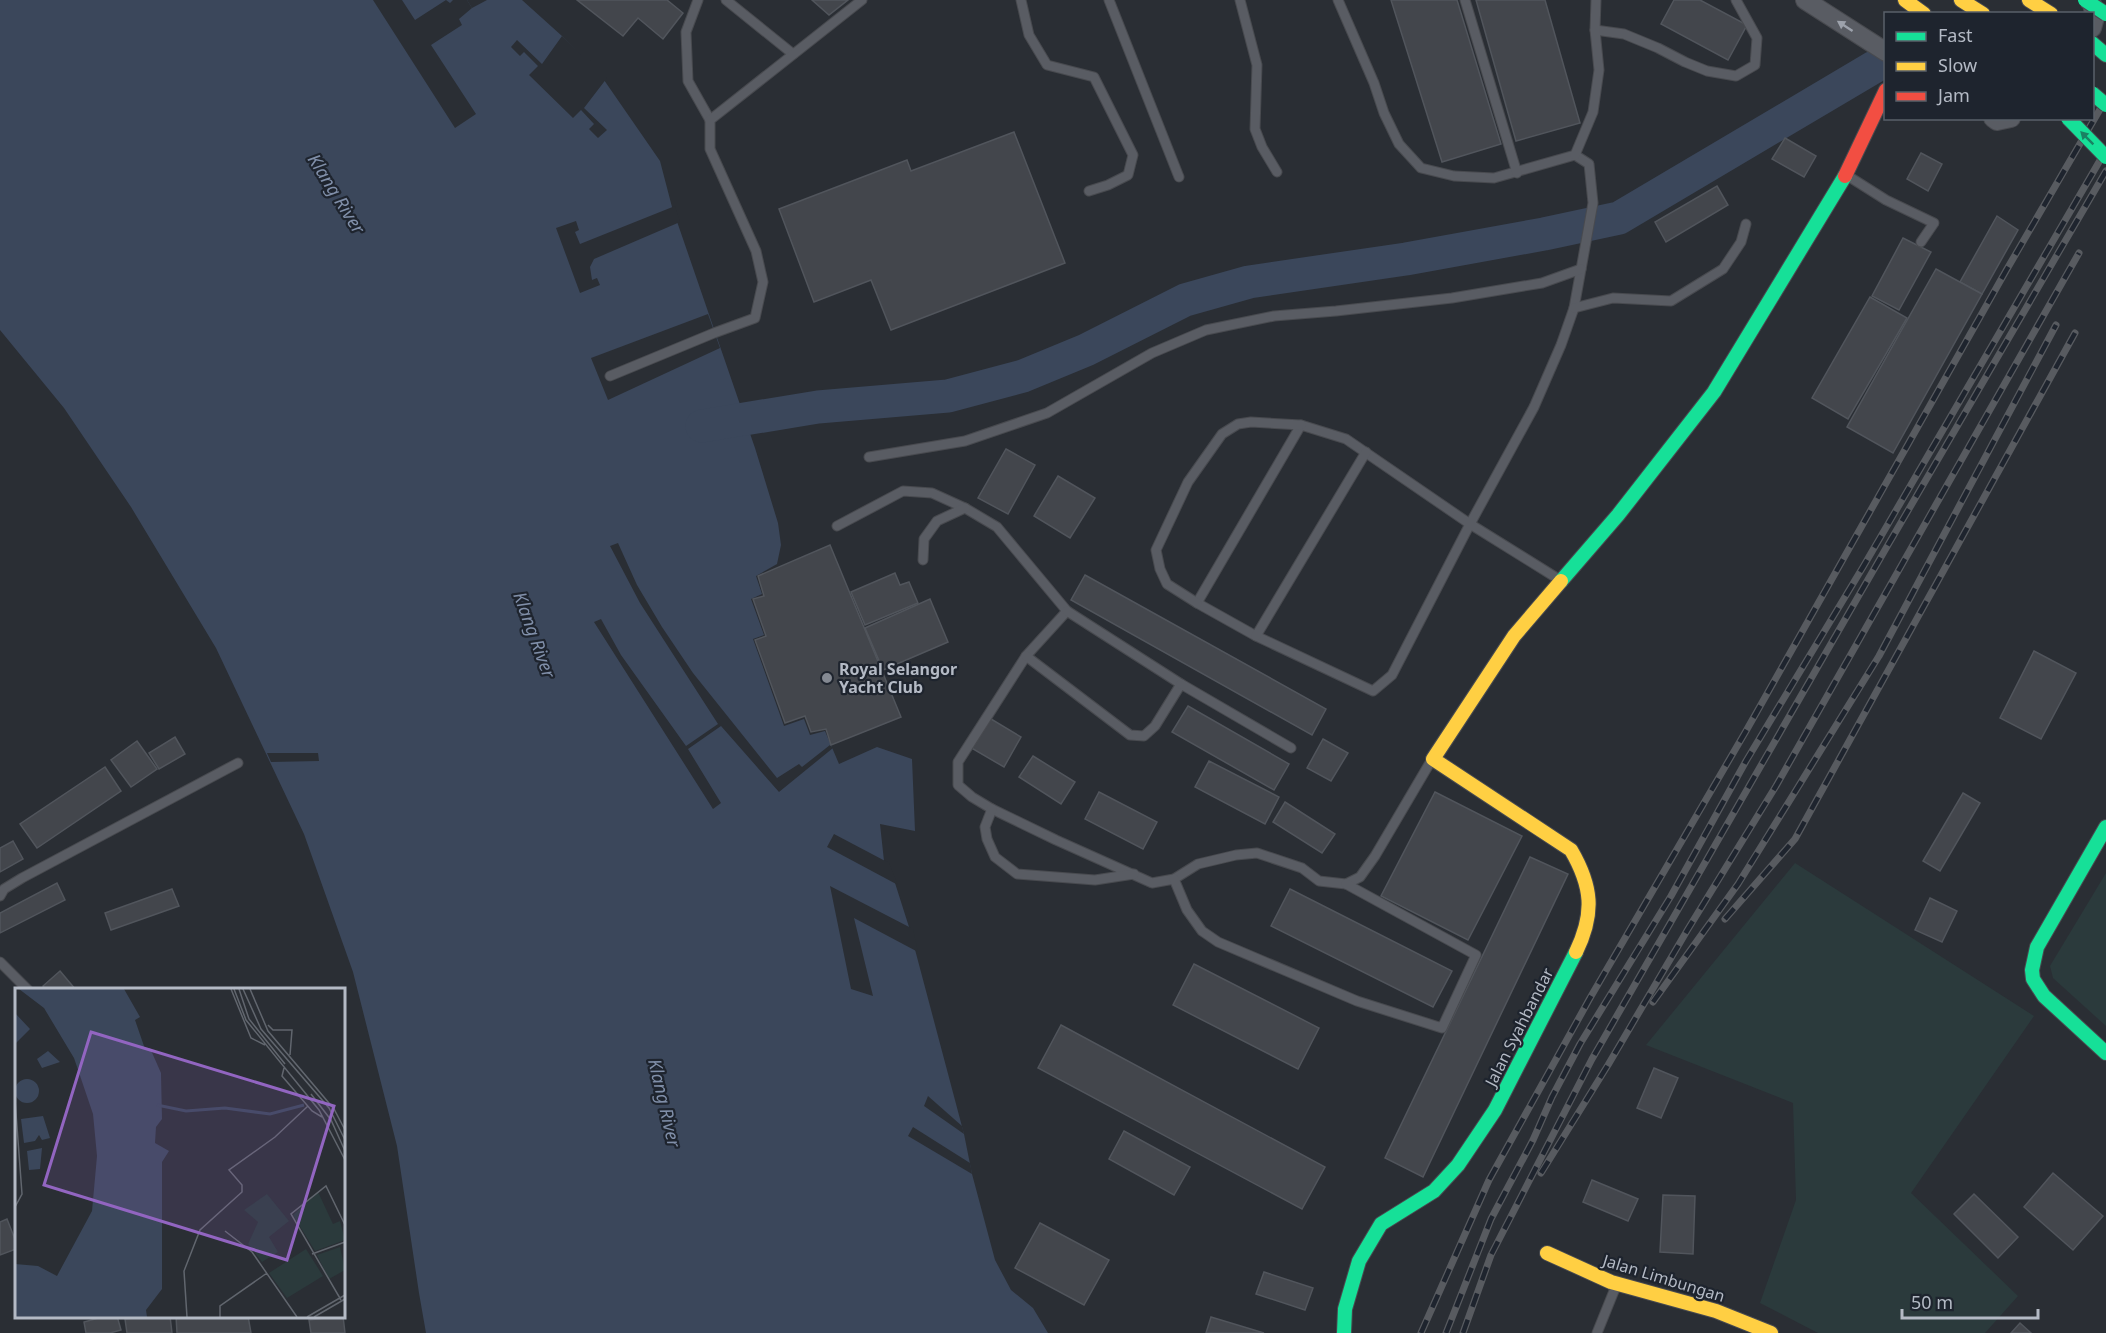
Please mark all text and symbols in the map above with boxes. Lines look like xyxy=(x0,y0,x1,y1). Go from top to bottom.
legend xyxy=(1884,12,2094,120)
one-way arrow xyxy=(1837,21,1853,32)
text: Fast xyxy=(1938,23,1973,47)
text: Slow xyxy=(1938,53,1977,77)
text: Jam xyxy=(1936,83,1970,107)
one-way arrow xyxy=(2080,131,2094,145)
water label: Klang River xyxy=(303,149,371,239)
water label: Klang River xyxy=(508,588,562,682)
place label: Royal Selangor Yacht Club xyxy=(839,658,957,698)
marker: Royal Selangor Yacht Club xyxy=(820,671,834,685)
street label: Jalan Syahbandar xyxy=(1479,964,1559,1092)
inset map xyxy=(15,988,345,1318)
water label: Klang River xyxy=(643,1056,687,1150)
street label: Jalan Limbungan xyxy=(1598,1248,1728,1307)
scale bar xyxy=(1902,1282,2038,1320)
text: 50 m xyxy=(1911,1290,1953,1314)

